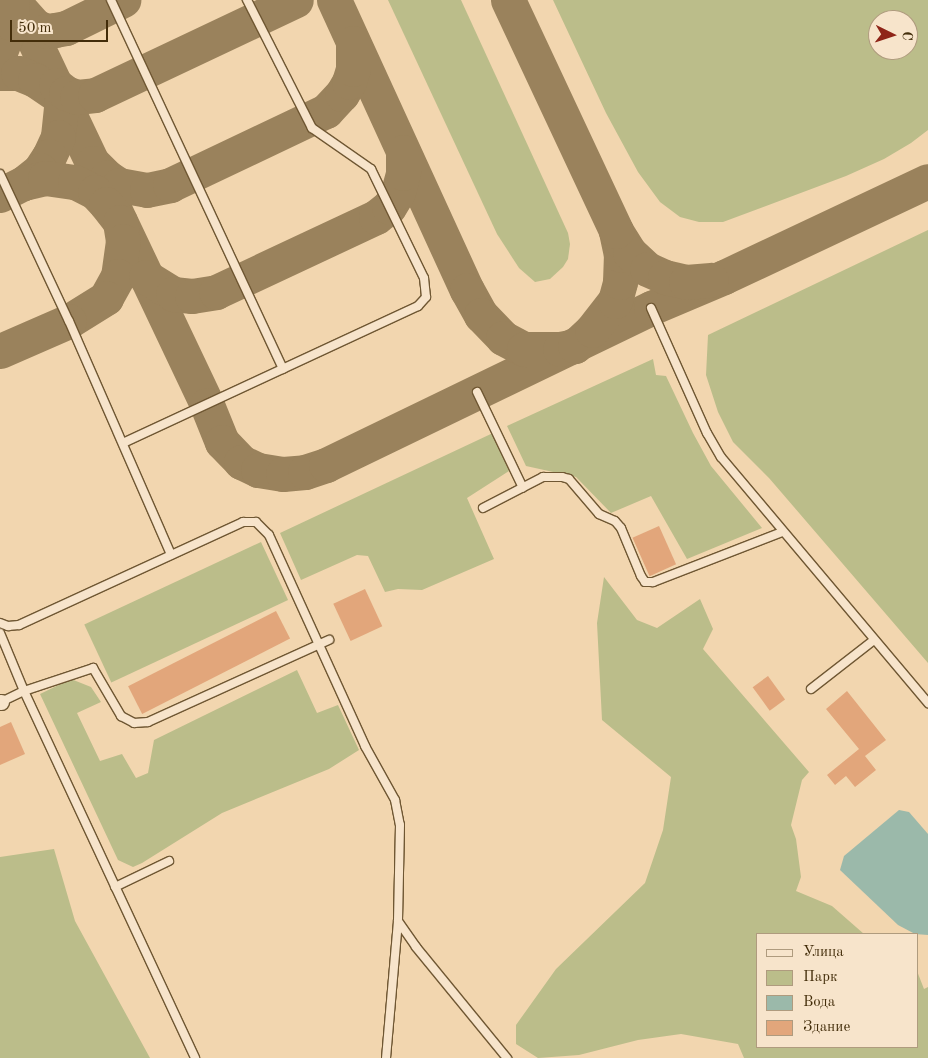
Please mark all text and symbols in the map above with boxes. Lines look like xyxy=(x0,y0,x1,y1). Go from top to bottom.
scale bar xyxy=(12,10,110,42)
north arrow xyxy=(868,10,918,60)
text: 50 m xyxy=(18,21,52,36)
text: С xyxy=(900,31,914,41)
legend xyxy=(756,933,918,1048)
text: Улица xyxy=(803,945,844,960)
text: Парк xyxy=(803,970,838,985)
text: Вода xyxy=(803,995,835,1010)
text: Здание xyxy=(803,1020,850,1035)

